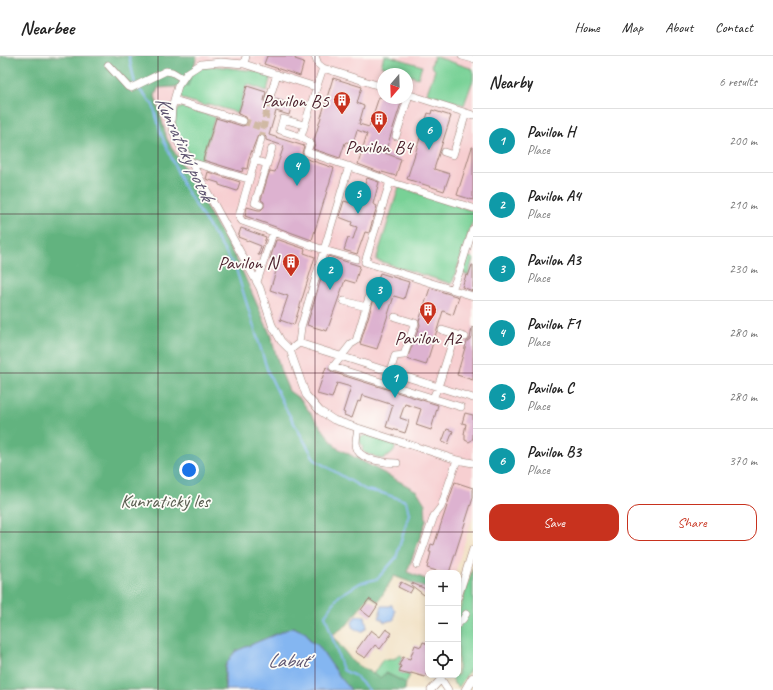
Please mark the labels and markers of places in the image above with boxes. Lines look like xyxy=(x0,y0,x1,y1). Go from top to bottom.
place label: Pavilon B5 xyxy=(262,89,330,113)
building icon: Pavilon B5 xyxy=(332,90,352,115)
building icon: Pavilon B4 xyxy=(369,109,389,134)
pin: 6 xyxy=(416,117,442,150)
place label: Pavilon B4 xyxy=(345,135,415,159)
pin: 4 xyxy=(284,153,310,186)
pin: 5 xyxy=(345,181,371,214)
place label: Pavilon N xyxy=(218,251,281,275)
building icon: Pavilon N xyxy=(281,252,301,277)
pin: 2 xyxy=(317,257,343,290)
pin: 3 xyxy=(366,277,392,310)
building icon: Pavilon A2 xyxy=(418,300,438,325)
place label: Pavilon A2 xyxy=(395,326,463,350)
pin: 1 xyxy=(382,365,408,398)

